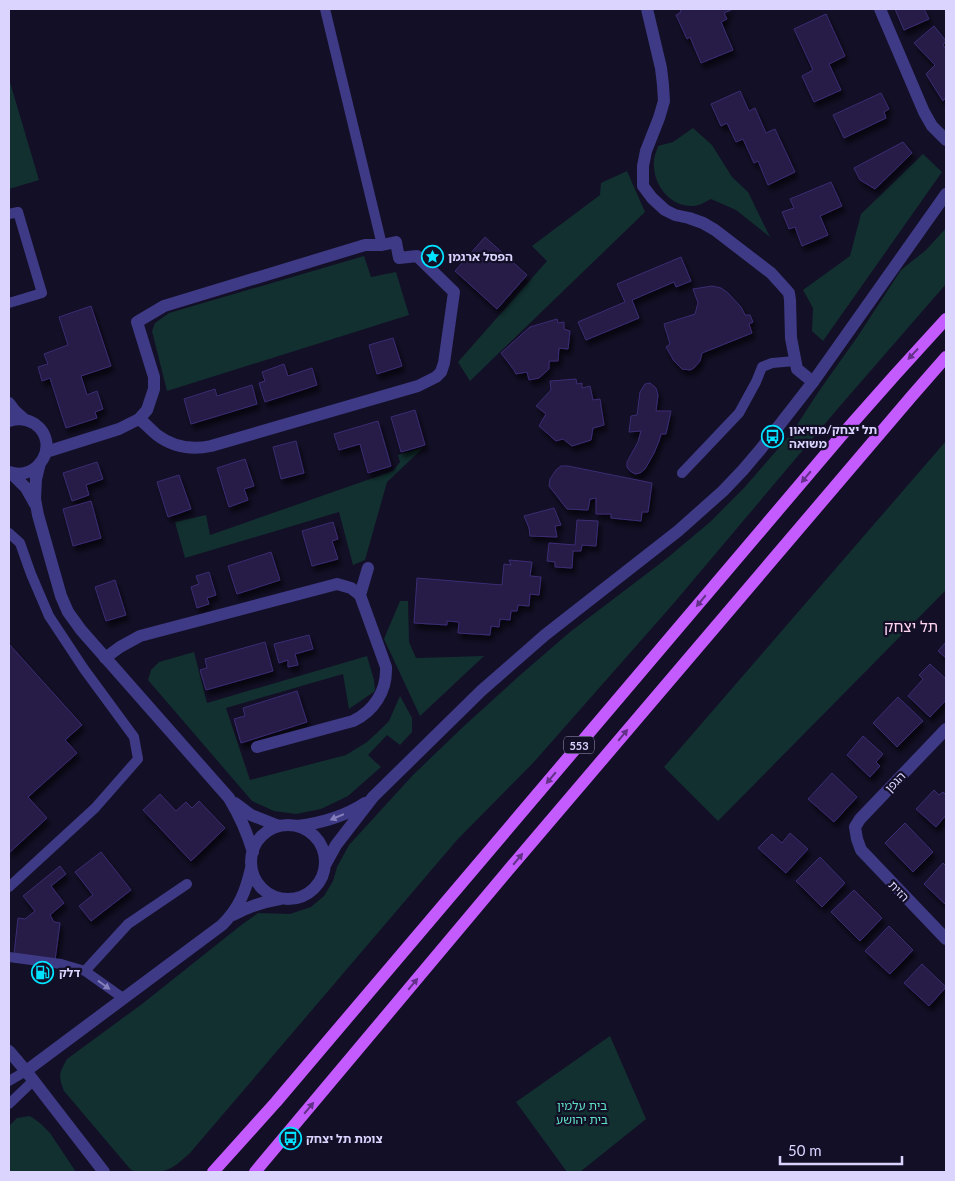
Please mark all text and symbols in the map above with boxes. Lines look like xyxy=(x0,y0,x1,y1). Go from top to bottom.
place icon: הפסל ארגמן xyxy=(420,244,444,268)
place label: הפסל ארגמן xyxy=(448,249,513,264)
one-way arrow xyxy=(907,348,919,360)
place label: תל יצחק/מוזיאון משואה xyxy=(789,422,877,451)
bus stop icon: תל יצחק/מוזיאון משואה xyxy=(761,424,785,448)
one-way arrow xyxy=(801,470,812,483)
one-way arrow xyxy=(696,594,707,607)
district label: תל יצחק xyxy=(884,617,938,635)
one-way arrow xyxy=(617,730,629,742)
road number: 553 xyxy=(564,736,594,754)
street label: הגפן xyxy=(882,769,908,795)
one-way arrow xyxy=(545,771,556,784)
one-way arrow xyxy=(330,814,344,822)
one-way arrow xyxy=(512,853,523,866)
street label: הזית xyxy=(886,878,912,904)
fuel station icon: דלק xyxy=(31,960,55,984)
place label: דלק xyxy=(59,965,81,980)
one-way arrow xyxy=(408,977,419,990)
one-way arrow xyxy=(97,979,110,990)
park label: בית עלמין בית יהושע xyxy=(556,1098,608,1127)
one-way arrow xyxy=(303,1102,314,1115)
bus stop icon: צומת תל יצחק xyxy=(278,1126,302,1150)
place label: צומת תל יצחק xyxy=(306,1131,383,1146)
scale bar xyxy=(780,1134,902,1166)
text: 50 m xyxy=(788,1141,822,1159)

